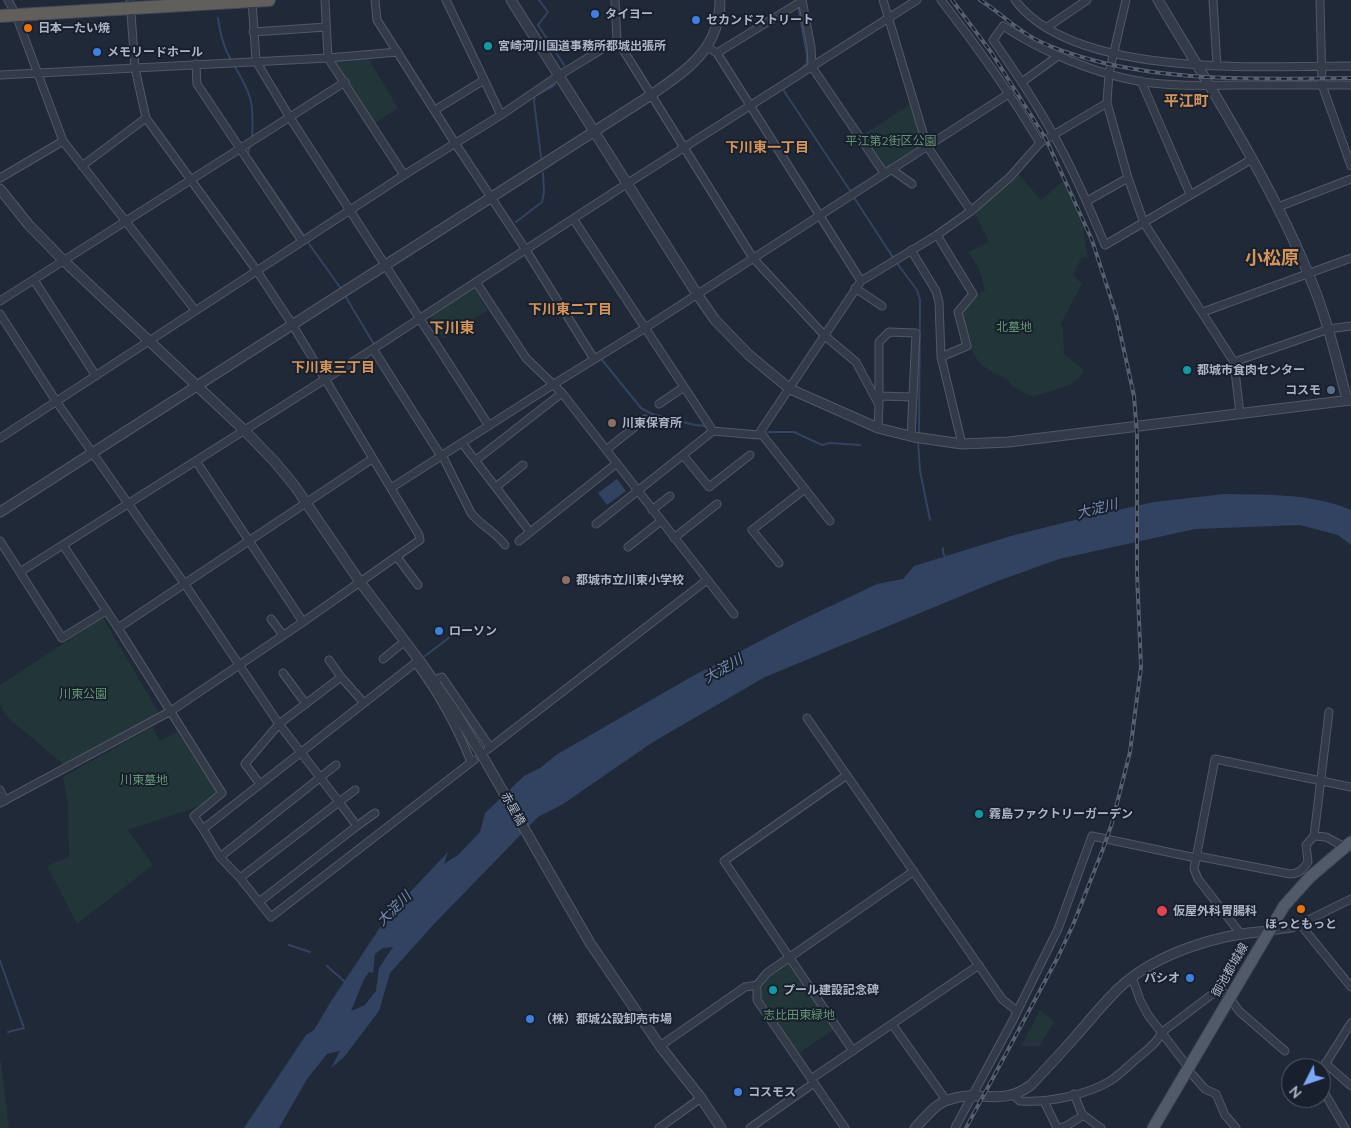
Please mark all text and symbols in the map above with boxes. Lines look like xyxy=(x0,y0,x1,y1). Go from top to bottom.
place label: タイヨー xyxy=(605,7,653,21)
marker: タイヨー xyxy=(589,8,601,20)
place label: セカンドストリート xyxy=(706,13,814,27)
marker: セカンドストリート xyxy=(690,14,702,26)
place label: 日本一たい焼 xyxy=(38,21,110,35)
marker: 日本一たい焼 xyxy=(22,22,34,34)
place label: 宮崎河川国道事務所都城出張所 xyxy=(498,39,666,53)
marker: 宮崎河川国道事務所都城出張所 xyxy=(482,40,494,52)
place label: メモリードホール xyxy=(107,45,203,59)
marker: メモリードホール xyxy=(91,46,103,58)
district label: 平江町 xyxy=(1164,92,1208,110)
park label: 平江第2街区公園 xyxy=(845,134,937,148)
district label: 下川東一丁目 xyxy=(725,140,809,156)
district label: 小松原 xyxy=(1245,248,1299,270)
district label: 下川東二丁目 xyxy=(528,302,612,318)
district label: 下川東 xyxy=(430,319,474,337)
park label: 北墓地 xyxy=(996,320,1032,334)
district label: 下川東三丁目 xyxy=(291,360,375,376)
place label: 都城市食肉センター xyxy=(1197,363,1305,377)
marker: 都城市食肉センター xyxy=(1181,364,1193,376)
place label: コスモ xyxy=(1285,383,1321,397)
marker: コスモ xyxy=(1325,384,1337,396)
place label: 川東保育所 xyxy=(622,416,682,430)
marker: 川東保育所 xyxy=(606,417,618,429)
water label: 大淀川 xyxy=(1075,496,1119,522)
place label: 都城市立川東小学校 xyxy=(576,573,684,587)
marker: 都城市立川東小学校 xyxy=(560,574,572,586)
place label: ローソン xyxy=(449,624,497,638)
marker: ローソン xyxy=(433,625,445,637)
water label: 大淀川 xyxy=(701,651,745,687)
park label: 川東公園 xyxy=(59,687,107,701)
park label: 川東墓地 xyxy=(120,773,168,787)
street label: 赤星橋 xyxy=(498,790,528,828)
place label: 霧島ファクトリーガーデン xyxy=(989,807,1133,821)
marker: 霧島ファクトリーガーデン xyxy=(973,808,985,820)
water label: 大淀川 xyxy=(373,888,415,930)
marker: ほっともっと xyxy=(1295,903,1307,915)
marker: 仮屋外科胃腸科 xyxy=(1155,904,1169,918)
place label: 仮屋外科胃腸科 xyxy=(1173,904,1257,918)
place label: ほっともっと xyxy=(1265,917,1337,931)
street label: 御池都城線 xyxy=(1209,940,1251,1000)
place label: パシオ xyxy=(1144,971,1180,985)
marker: パシオ xyxy=(1184,972,1196,984)
place label: プール建設記念碑 xyxy=(783,983,879,997)
marker: プール建設記念碑 xyxy=(767,984,779,996)
park label: 志比田東緑地 xyxy=(763,1008,835,1022)
place label: （株）都城公設卸売市場 xyxy=(540,1012,672,1026)
marker: （株）都城公設卸売市場 xyxy=(524,1013,536,1025)
north arrow xyxy=(1281,1058,1331,1108)
text: N xyxy=(1285,1082,1306,1102)
place label: コスモス xyxy=(748,1085,796,1099)
marker: コスモス xyxy=(732,1086,744,1098)

